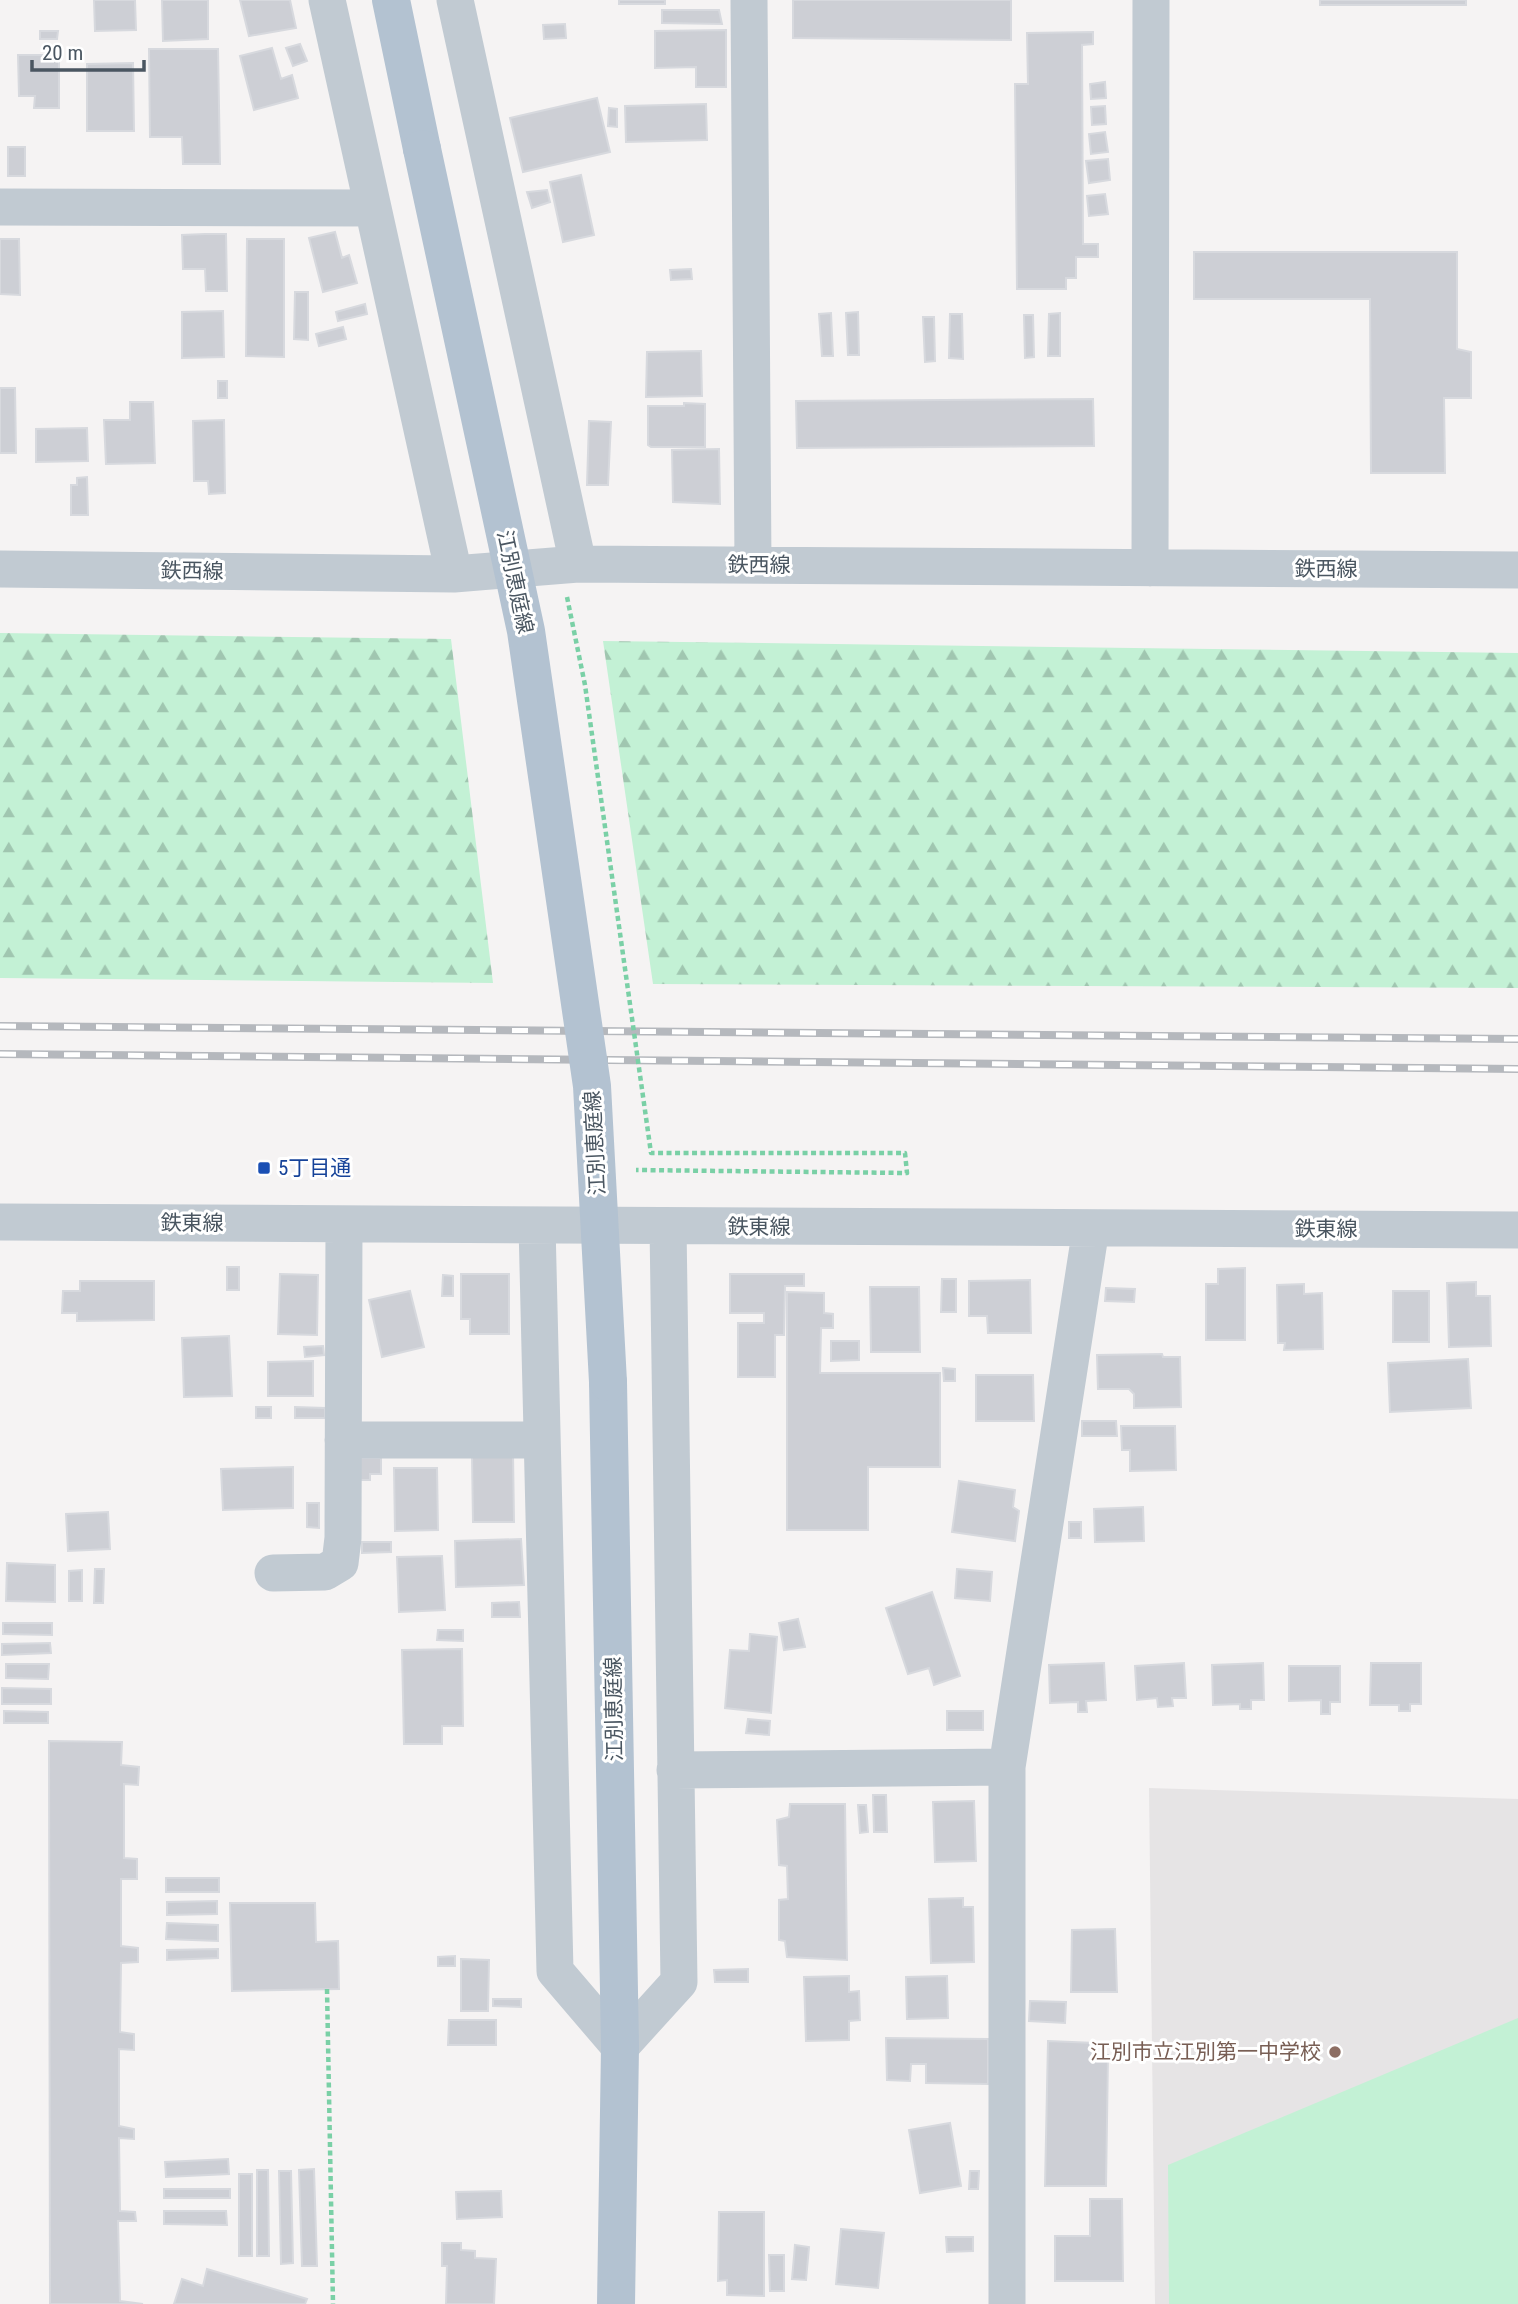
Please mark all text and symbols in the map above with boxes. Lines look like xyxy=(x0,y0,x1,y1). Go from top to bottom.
scale bar xyxy=(32,28,144,72)
text: 20 m xyxy=(42,41,83,65)
street label: 江別恵庭線 xyxy=(492,528,538,636)
street label: 鉄西線 xyxy=(728,553,791,577)
street label: 鉄西線 xyxy=(1295,557,1358,581)
street label: 鉄西線 xyxy=(160,558,224,584)
street label: 江別恵庭線 xyxy=(580,1090,610,1196)
place label: 5丁目通 xyxy=(278,1156,351,1180)
marker: 5丁目通 xyxy=(256,1160,272,1176)
street label: 鉄東線 xyxy=(161,1211,224,1235)
street label: 鉄東線 xyxy=(728,1215,791,1239)
street label: 鉄東線 xyxy=(1295,1217,1358,1241)
street label: 江別恵庭線 xyxy=(601,1656,627,1762)
place label: 江別市立江別第一中学校 xyxy=(1090,2040,1321,2064)
marker: 江別市立江別第一中学校 xyxy=(1327,2044,1343,2060)

